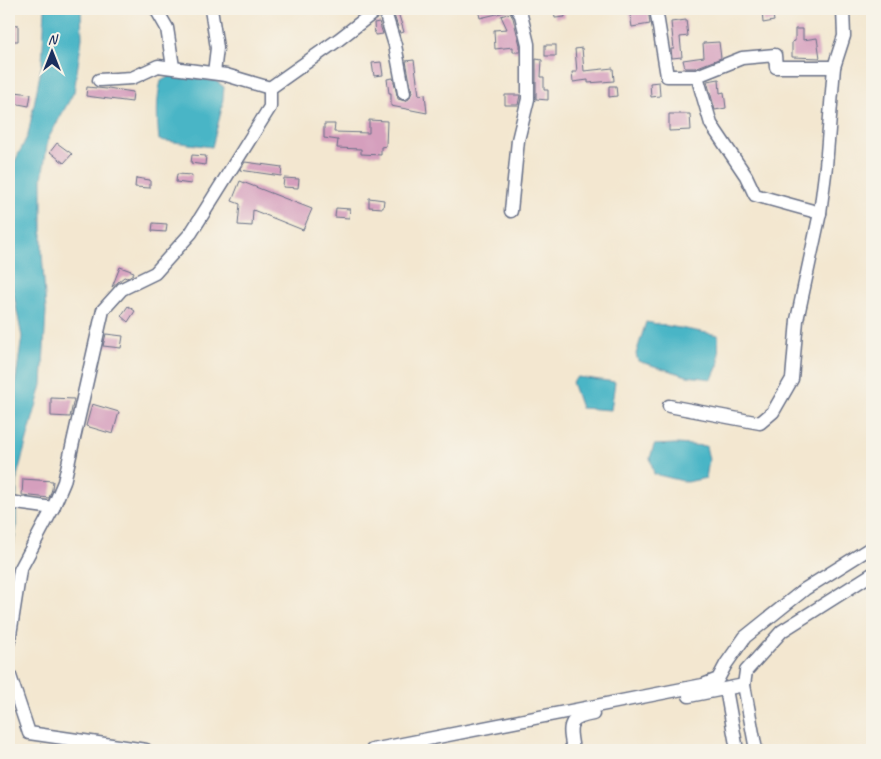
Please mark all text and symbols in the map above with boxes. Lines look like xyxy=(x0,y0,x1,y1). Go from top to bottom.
north arrow xyxy=(28,28,78,78)
text: N xyxy=(48,31,59,48)

